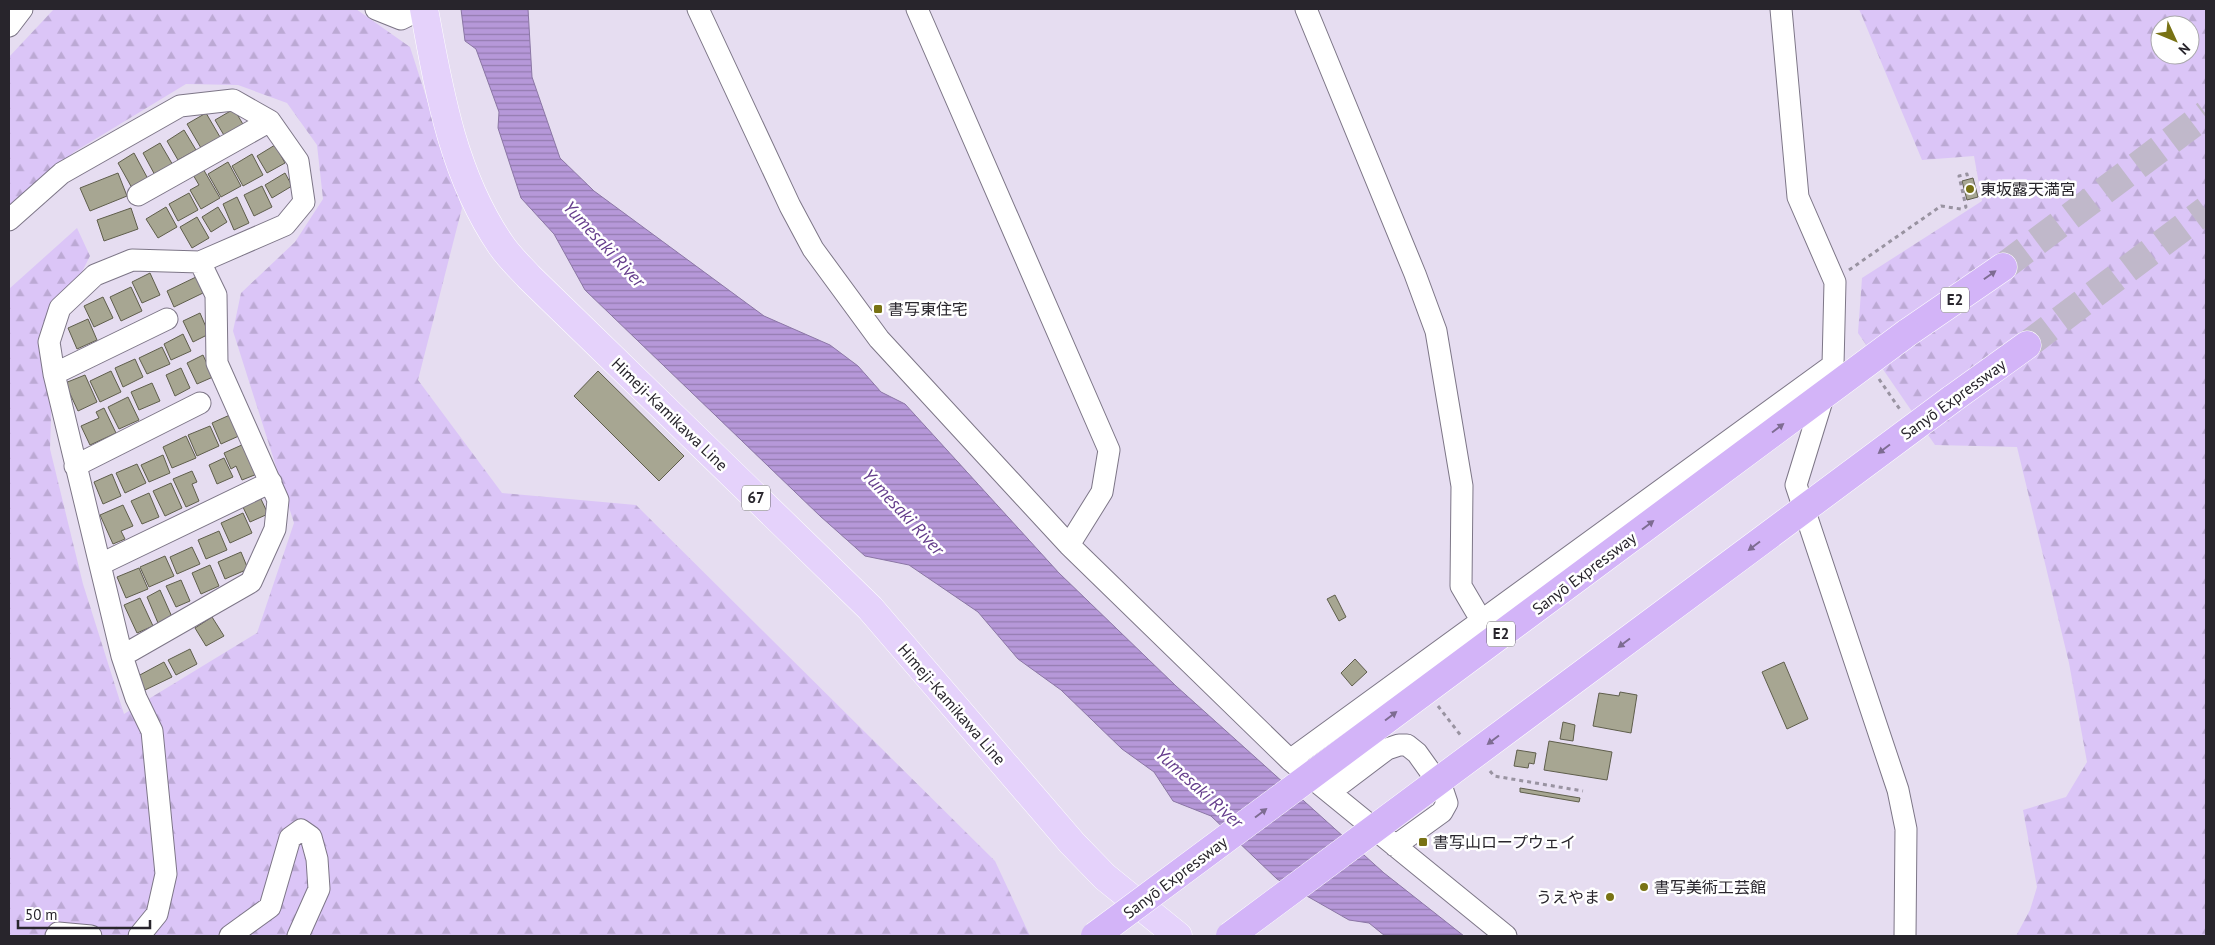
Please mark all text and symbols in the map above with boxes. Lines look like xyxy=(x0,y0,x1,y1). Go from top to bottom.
north arrow xyxy=(2150,15,2200,65)
text: N xyxy=(2175,39,2194,59)
place label: 東坂露天満宮 xyxy=(1980,179,2076,199)
marker: 東坂露天満宮 xyxy=(1964,183,1976,195)
water label: Yumesaki River xyxy=(559,196,651,292)
one-way arrow xyxy=(1984,270,1997,280)
road number: E2 xyxy=(1941,288,1969,312)
place label: 書写東住宅 xyxy=(888,299,968,319)
marker: 書写東住宅 xyxy=(872,303,884,315)
street label: Himeji-Kamikawa Line xyxy=(608,353,732,475)
street label: Sanyō Expressway xyxy=(1897,354,2010,444)
one-way arrow xyxy=(1771,423,1784,434)
one-way arrow xyxy=(1878,444,1891,454)
water label: Yumesaki River xyxy=(858,464,950,560)
road number: 67 xyxy=(742,486,770,510)
one-way arrow xyxy=(1641,520,1654,531)
street label: Sanyō Expressway xyxy=(1528,527,1640,619)
one-way arrow xyxy=(1747,541,1761,551)
road number: E2 xyxy=(1487,622,1515,646)
one-way arrow xyxy=(1617,638,1631,648)
street label: Himeji-Kamikawa Line xyxy=(894,639,1010,769)
one-way arrow xyxy=(1384,711,1398,721)
one-way arrow xyxy=(1486,735,1500,745)
water label: Yumesaki River xyxy=(1151,742,1249,834)
one-way arrow xyxy=(1254,808,1268,818)
street label: Sanyō Expressway xyxy=(1119,831,1231,923)
place label: 書写山ロープウェイ xyxy=(1433,832,1576,852)
marker: 書写山ロープウェイ xyxy=(1417,836,1429,848)
place label: 書写美術工芸館 xyxy=(1654,877,1766,897)
marker: 書写美術工芸館 xyxy=(1638,881,1650,893)
place label: うえやま xyxy=(1536,887,1600,907)
marker: うえやま xyxy=(1604,891,1616,903)
scale bar xyxy=(18,898,150,930)
text: 50 m xyxy=(25,905,58,924)

